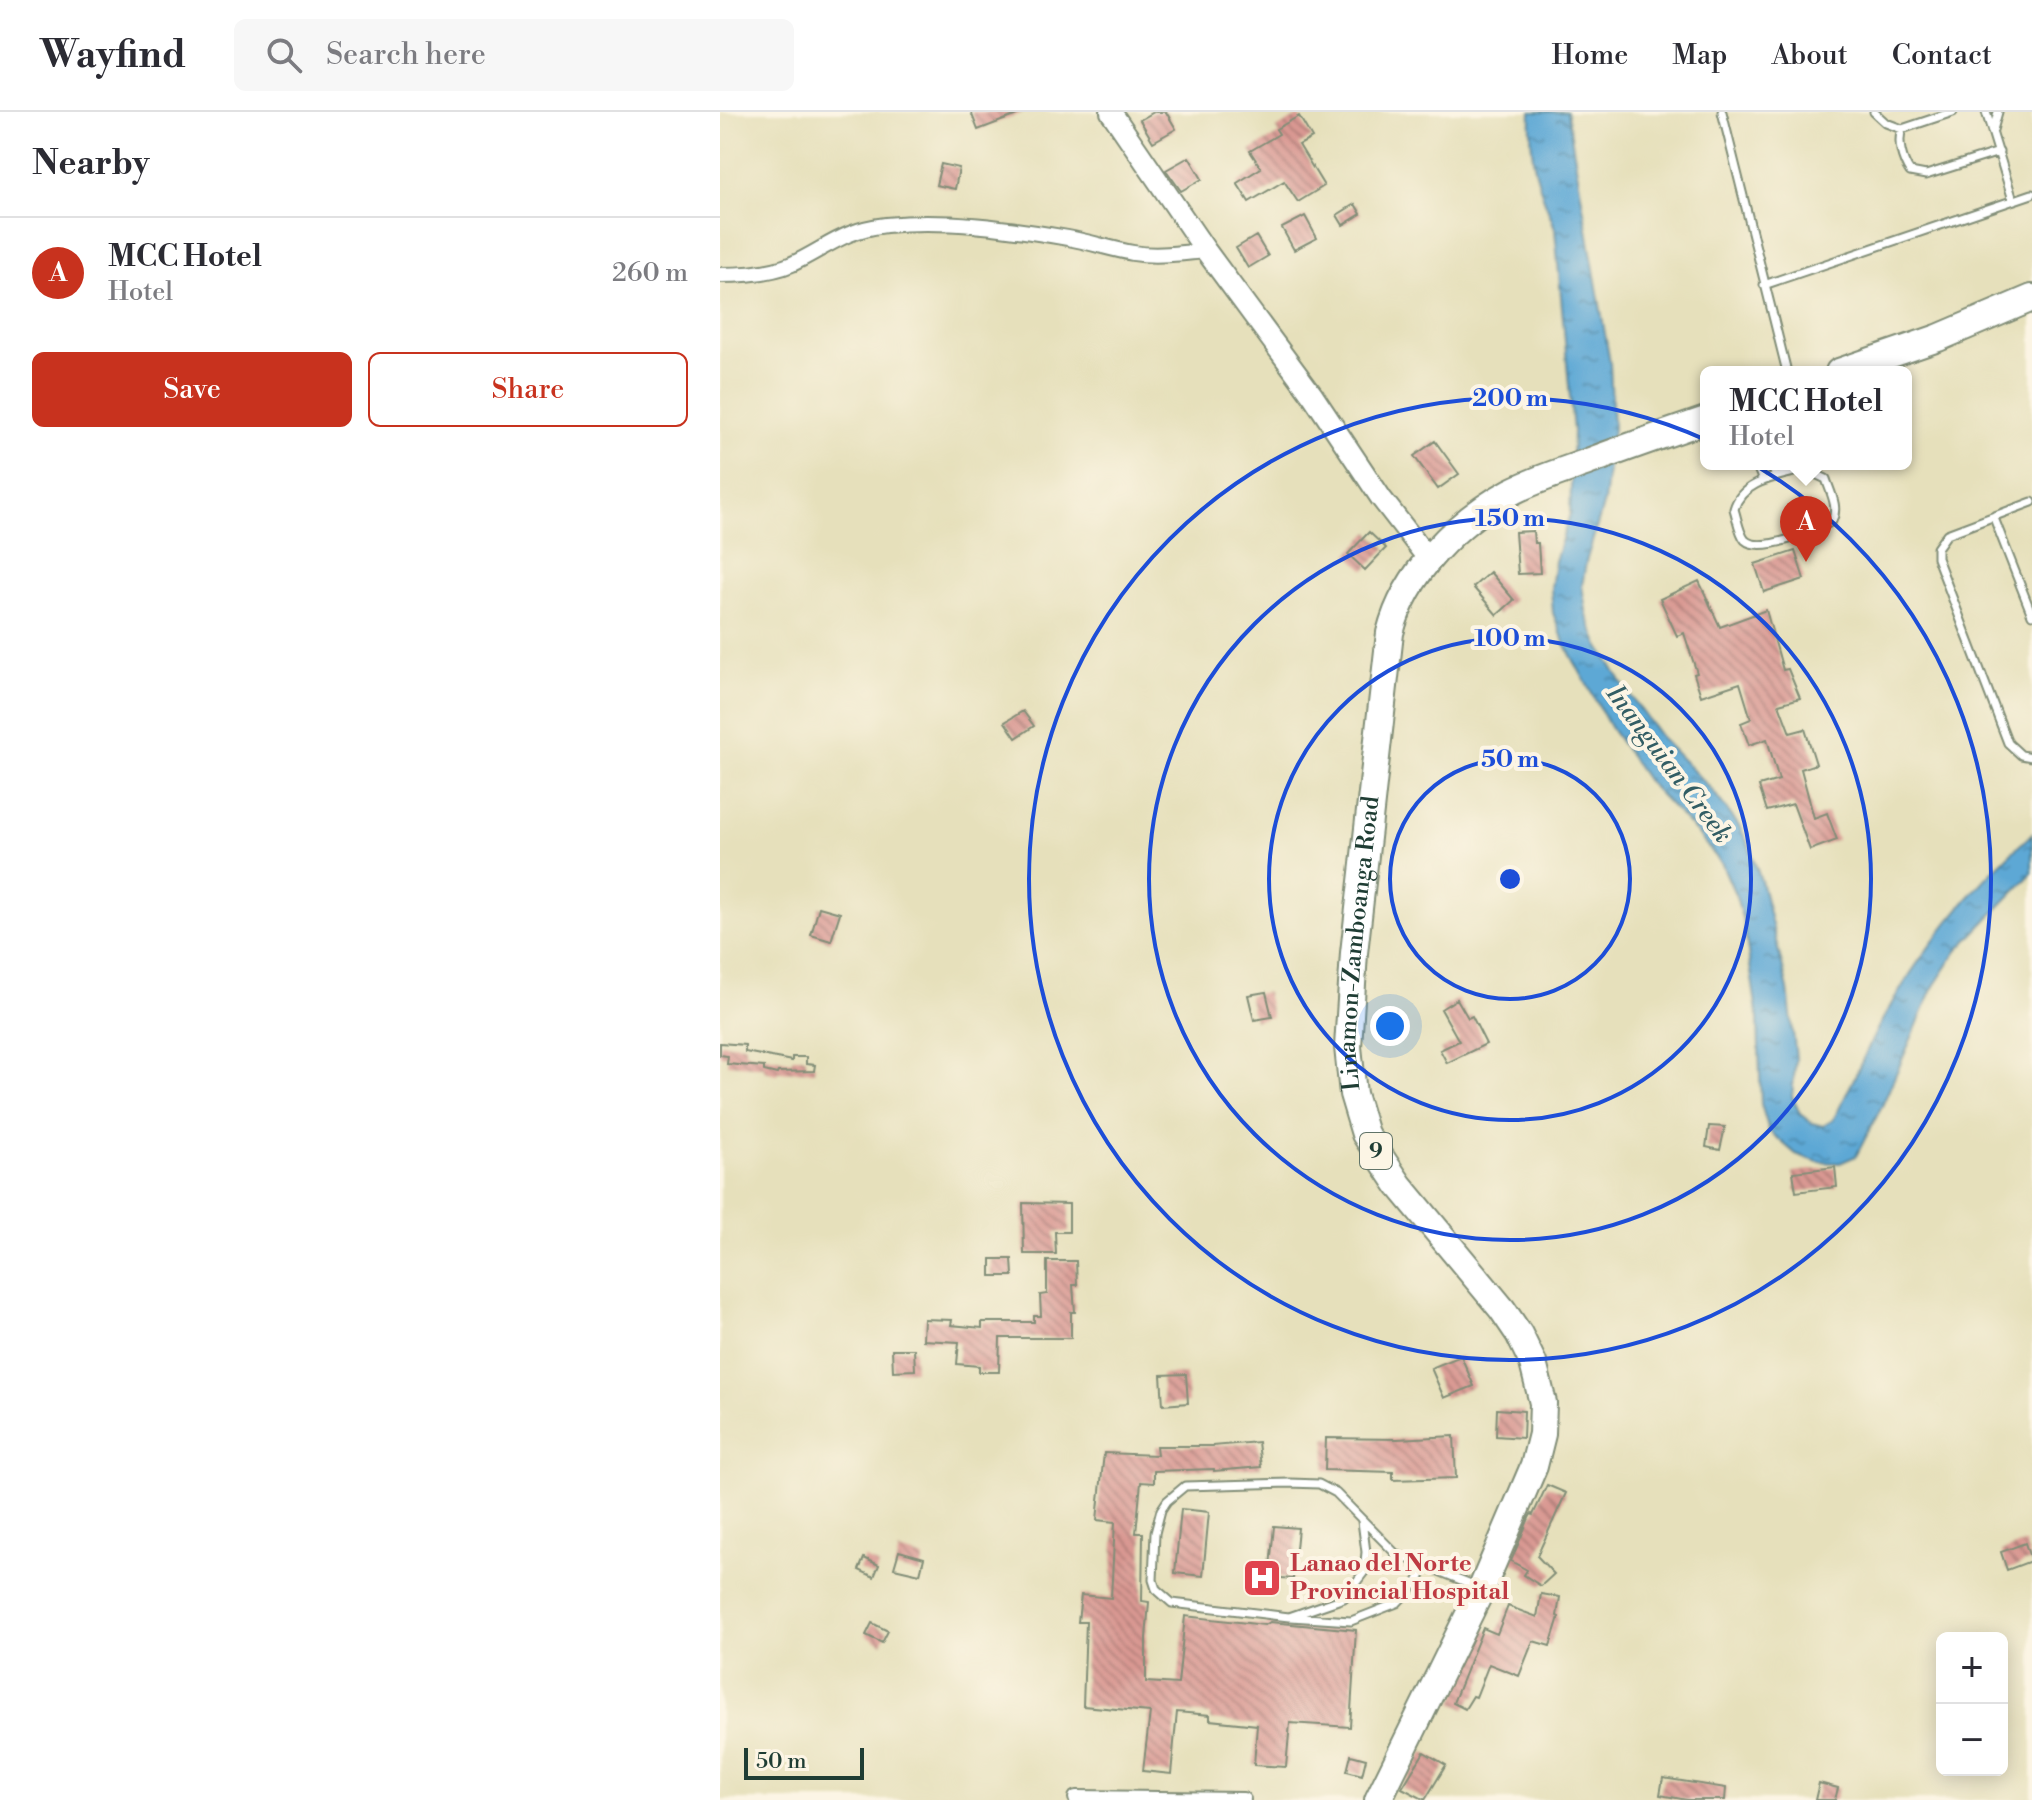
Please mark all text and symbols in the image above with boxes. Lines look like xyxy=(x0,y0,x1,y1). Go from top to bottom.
search box xyxy=(234,19,794,91)
text: Wayfind xyxy=(40,32,186,79)
icon: search xyxy=(262,33,306,77)
text: Search here xyxy=(326,36,486,74)
text: Home xyxy=(1552,38,1628,73)
text: Map xyxy=(1672,38,1727,73)
text: About xyxy=(1771,38,1848,73)
text: Contact xyxy=(1892,38,1992,73)
text: Nearby xyxy=(32,143,150,185)
text: MCC Hotel xyxy=(108,238,262,276)
text: A xyxy=(49,257,67,289)
text: 260 m xyxy=(612,257,688,289)
text: Hotel xyxy=(108,276,173,308)
button: Save xyxy=(32,352,352,427)
button: Share xyxy=(368,352,688,427)
popup xyxy=(1700,366,1912,470)
text: MCC Hotel xyxy=(1729,383,1883,421)
text: 200 m xyxy=(1472,384,1548,414)
text: Hotel xyxy=(1729,421,1794,453)
pin: A xyxy=(1780,496,1832,562)
text: 150 m xyxy=(1475,504,1545,534)
text: 100 m xyxy=(1474,624,1546,654)
water label: Inanguian Creek xyxy=(1598,678,1739,849)
text: 50 m xyxy=(1481,745,1539,775)
street label: Linamon-Zamboanga Road xyxy=(1333,794,1387,1092)
centre of rings xyxy=(1496,865,1524,893)
your location xyxy=(1370,1006,1410,1046)
road number: 9 xyxy=(1360,1133,1392,1169)
place label: Lanao del Norte Provincial Hospital xyxy=(1290,1549,1509,1607)
hospital icon: Lanao del Norte Provincial Hospital xyxy=(1241,1557,1283,1599)
map controls xyxy=(1936,1632,2008,1776)
button: + xyxy=(1936,1632,2008,1704)
button: − xyxy=(1936,1704,2008,1776)
scale bar xyxy=(744,1744,864,1780)
text: 50 m xyxy=(756,1748,807,1775)

